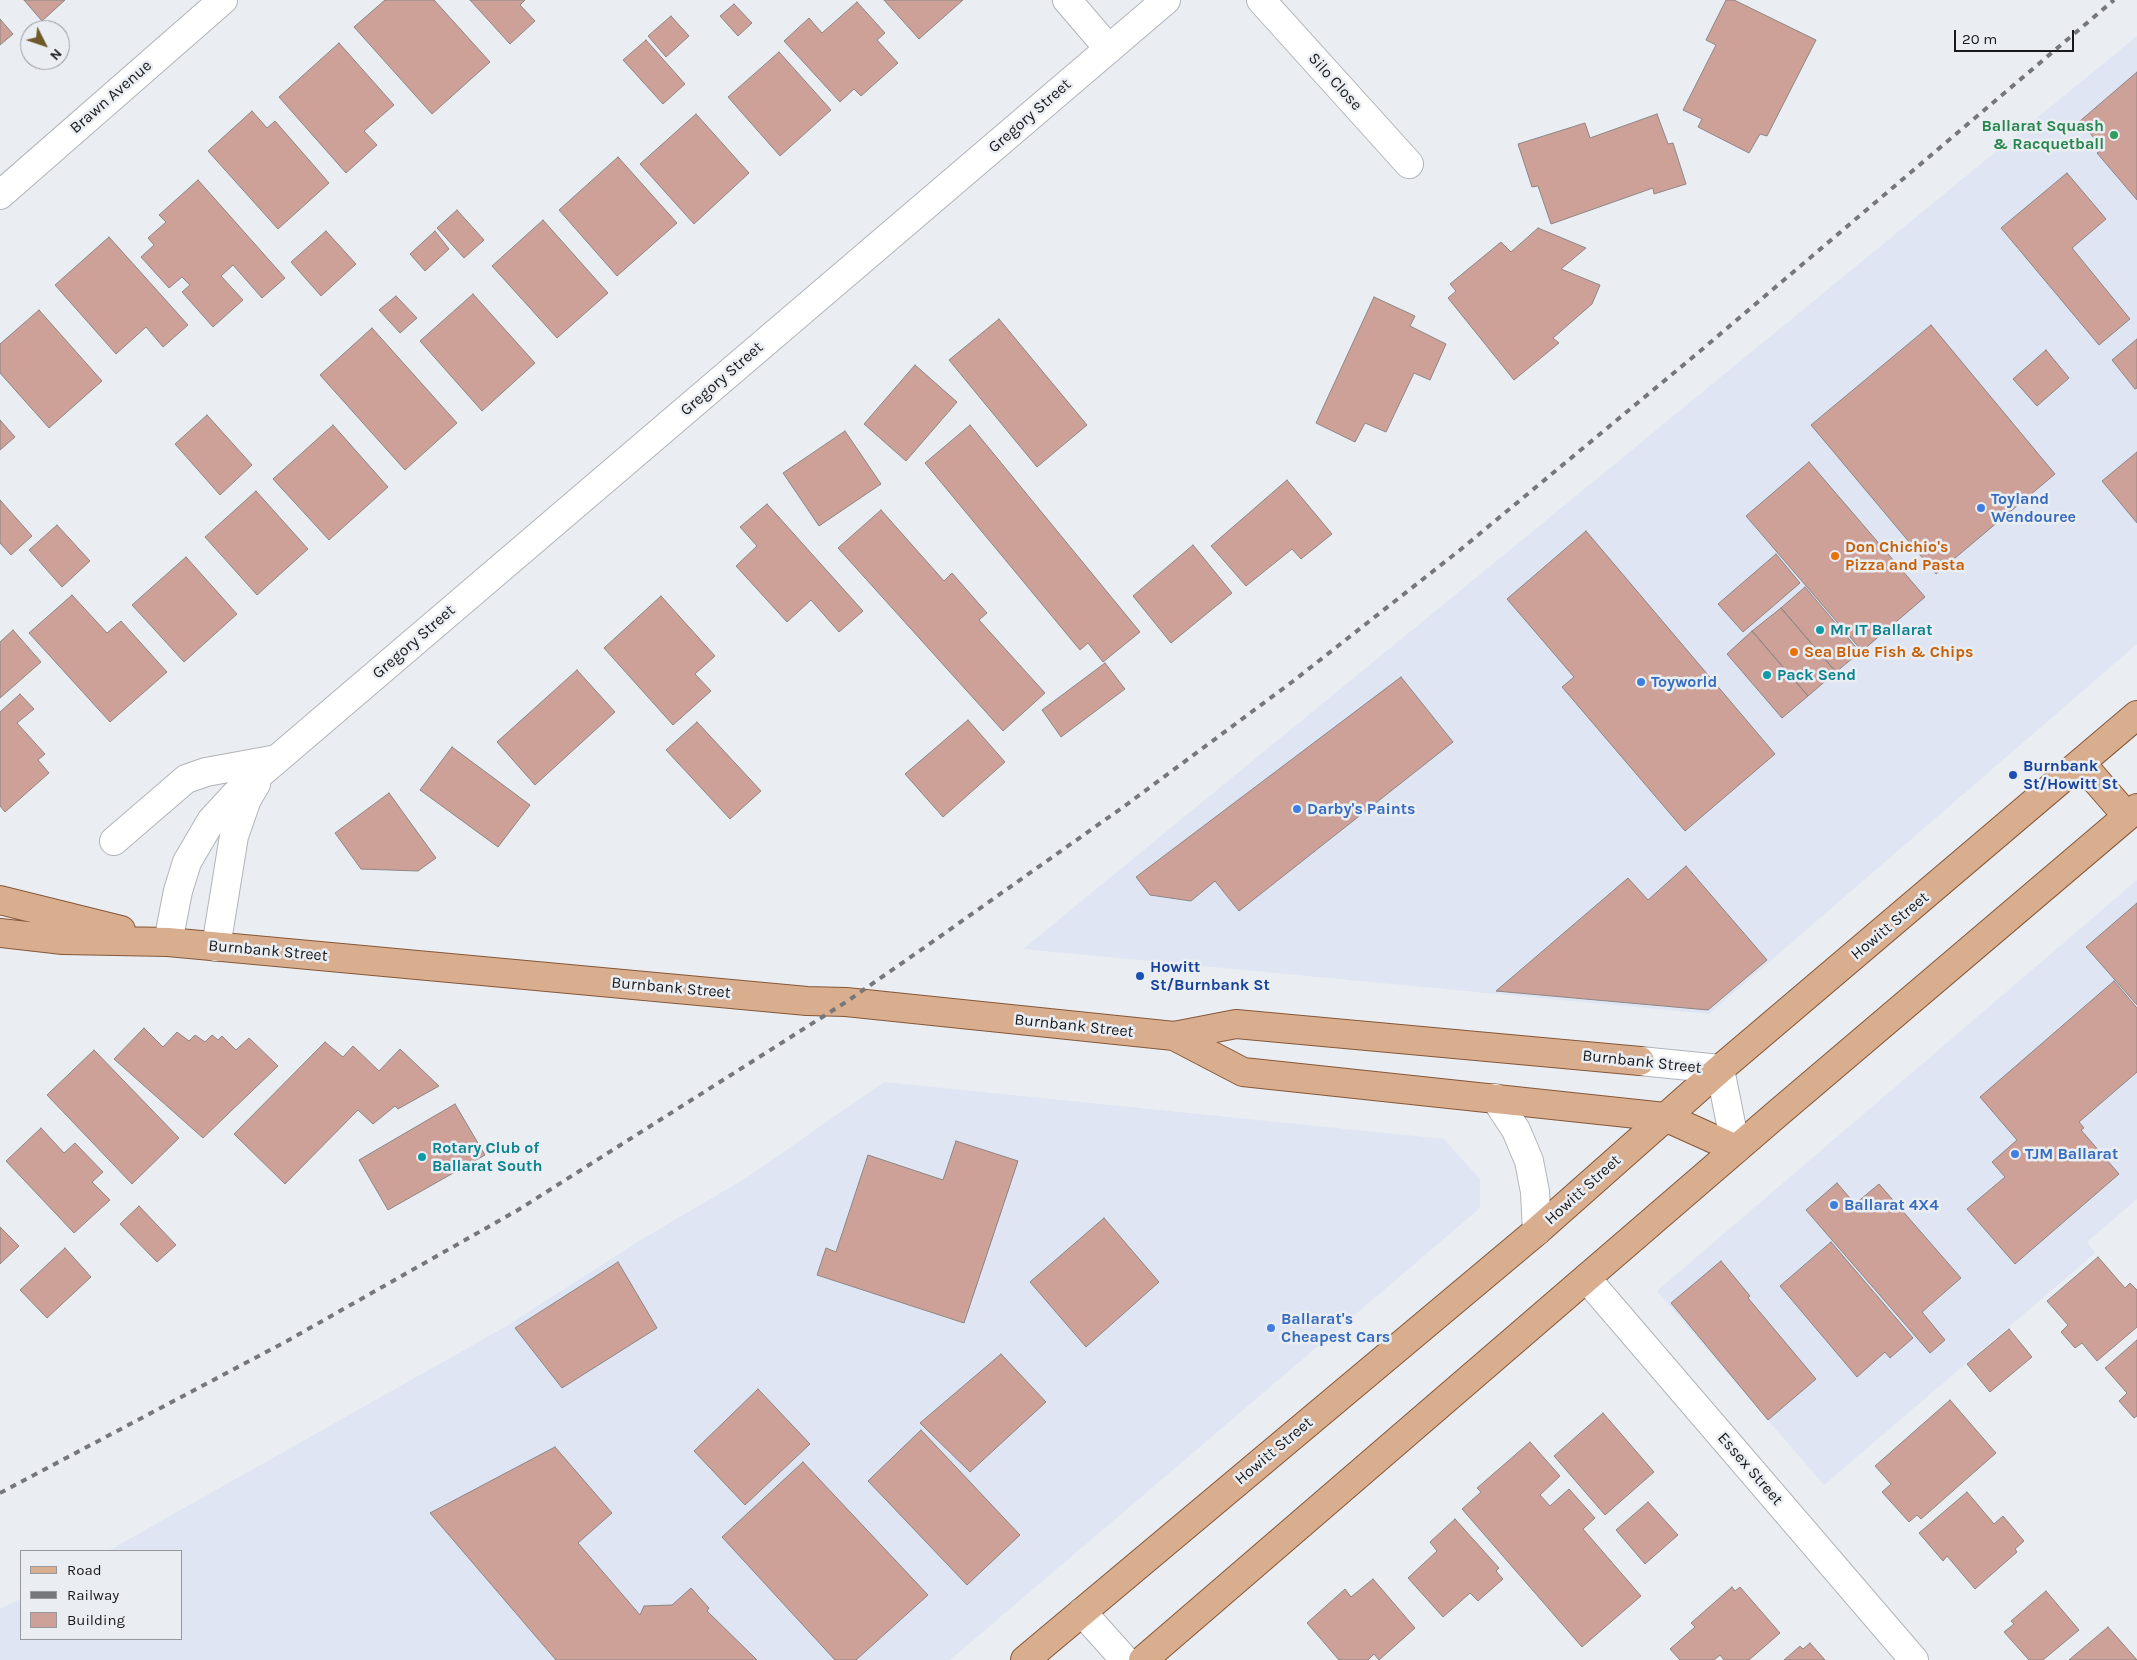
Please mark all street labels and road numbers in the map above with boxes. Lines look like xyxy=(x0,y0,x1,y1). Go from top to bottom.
street label: Silo Close xyxy=(1304,49,1366,115)
street label: Brawn Avenue xyxy=(66,56,156,138)
street label: Gregory Street xyxy=(985,75,1075,157)
street label: Gregory Street xyxy=(677,338,767,420)
street label: Gregory Street xyxy=(369,601,459,683)
street label: Howitt Street xyxy=(1847,888,1933,964)
street label: Burnbank Street xyxy=(208,936,328,966)
street label: Burnbank Street xyxy=(611,973,731,1003)
street label: Burnbank Street xyxy=(1013,1010,1135,1042)
street label: Burnbank Street xyxy=(1581,1046,1703,1078)
street label: Howitt Street xyxy=(1541,1151,1625,1229)
street label: Howitt Street xyxy=(1231,1413,1317,1489)
street label: Essex Street xyxy=(1713,1429,1787,1509)

